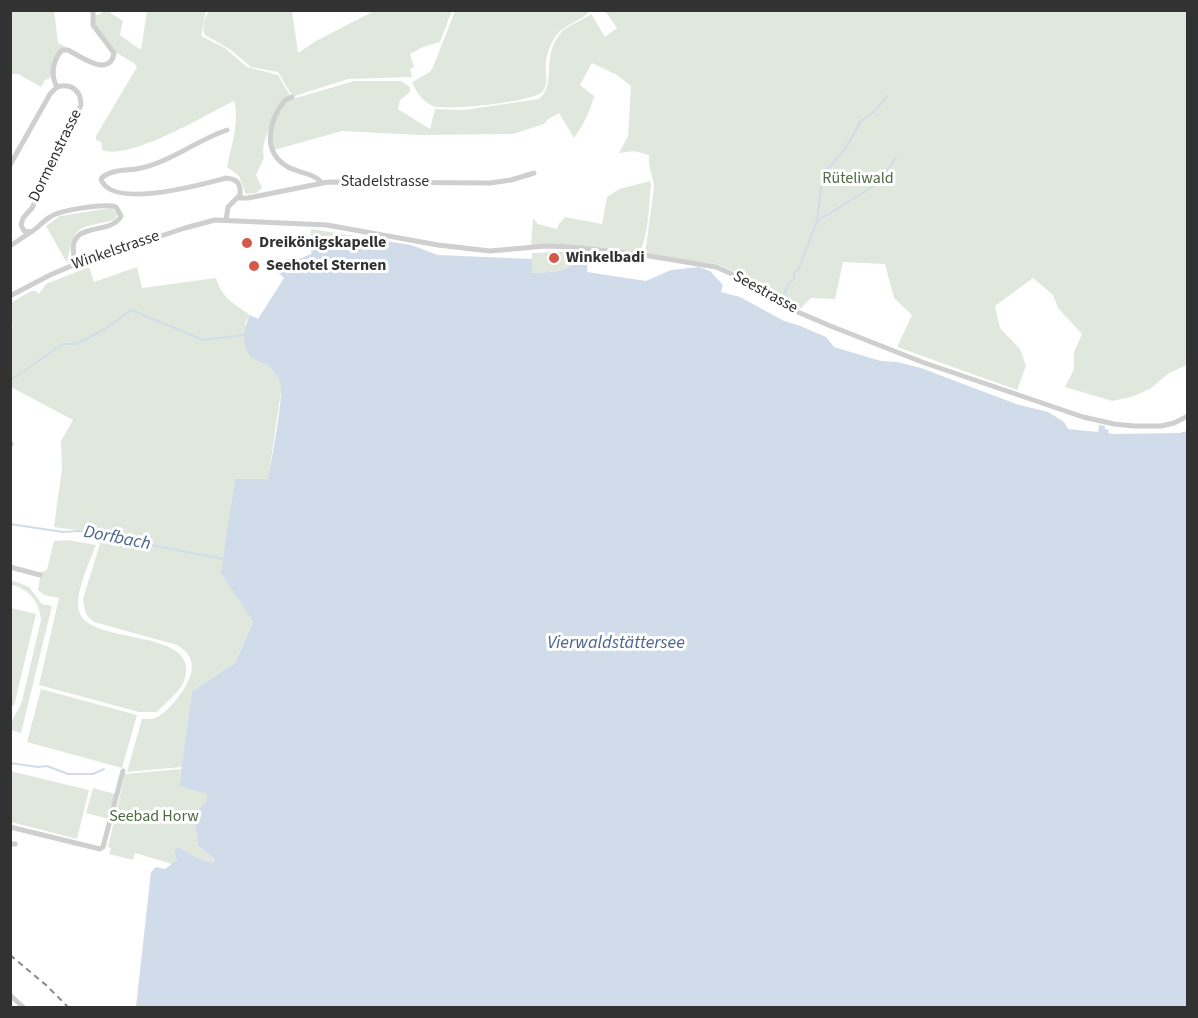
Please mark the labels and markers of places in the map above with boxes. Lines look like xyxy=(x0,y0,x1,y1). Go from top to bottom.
place label: Dreikönigskapelle xyxy=(259,233,386,253)
marker: Dreikönigskapelle xyxy=(240,236,254,250)
place label: Winkelbadi xyxy=(566,248,645,268)
marker: Winkelbadi xyxy=(547,251,561,265)
place label: Seehotel Sternen xyxy=(266,256,386,276)
marker: Seehotel Sternen xyxy=(247,259,261,273)

